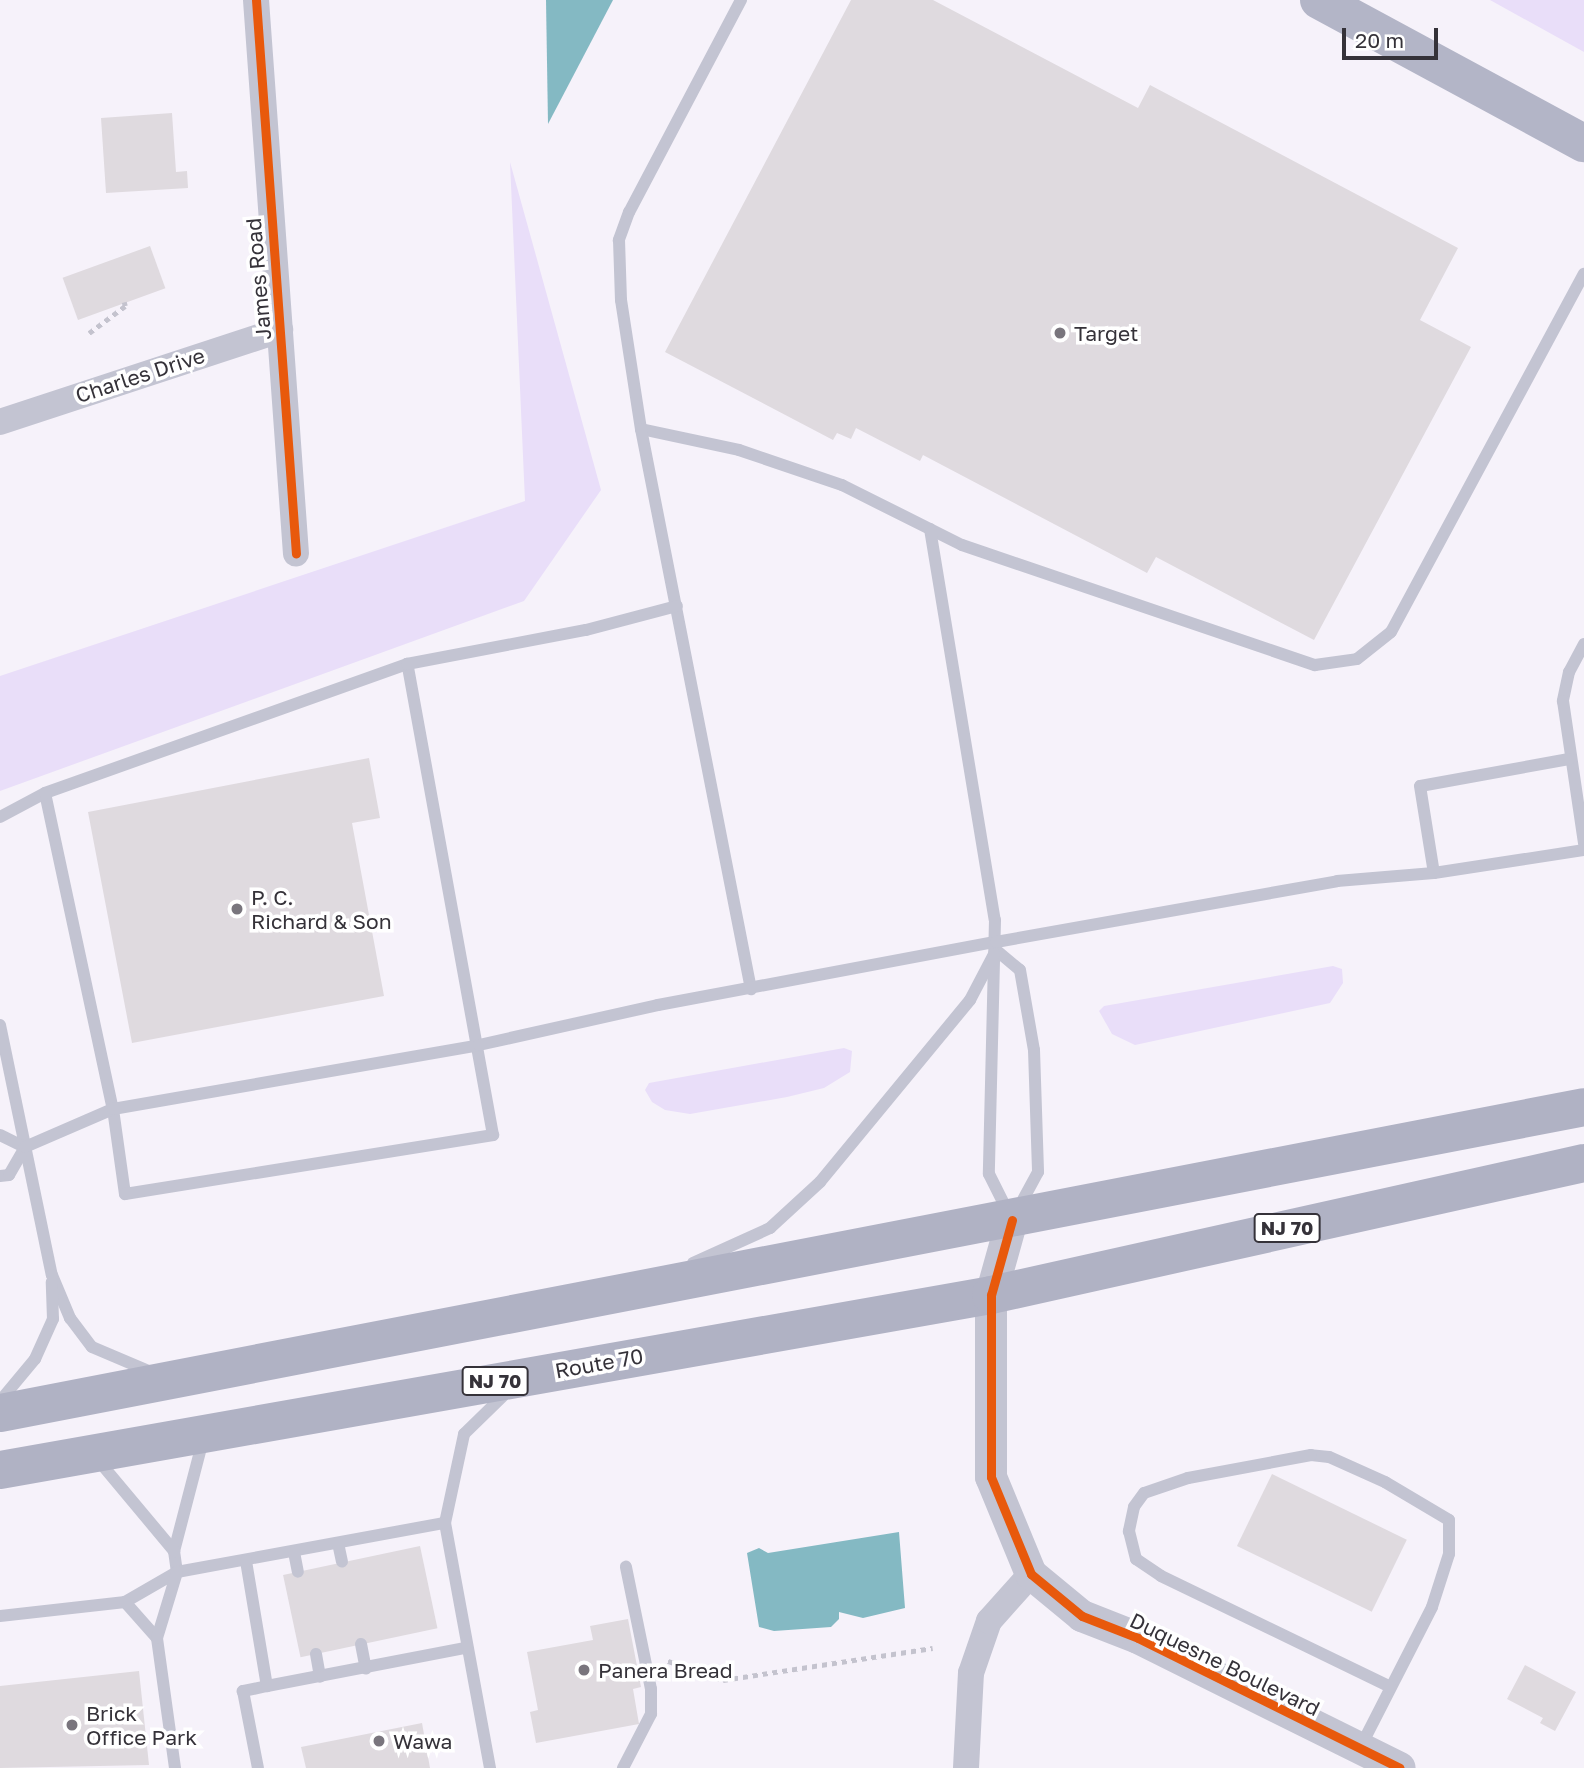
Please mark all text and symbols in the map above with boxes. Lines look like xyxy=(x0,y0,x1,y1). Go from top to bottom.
scale bar xyxy=(1346,14,1442,58)
text: 20 m xyxy=(1355,27,1404,53)
street label: James Road xyxy=(240,217,276,341)
place label: Target xyxy=(1074,320,1138,346)
marker: Target xyxy=(1052,325,1068,341)
street label: Charles Drive xyxy=(72,342,208,408)
place label: P. C. Richard & Son xyxy=(251,884,392,934)
marker: P. C. Richard & Son xyxy=(229,901,245,917)
road number: NJ 70 xyxy=(1252,1212,1322,1244)
street label: Route 70 xyxy=(553,1343,645,1383)
road number: NJ 70 xyxy=(460,1366,530,1396)
street label: Duquesne Boulevard xyxy=(1126,1607,1324,1721)
place label: Panera Bread xyxy=(598,1657,733,1683)
marker: Panera Bread xyxy=(576,1662,592,1678)
place label: Brick Office Park xyxy=(86,1700,197,1750)
marker: Brick Office Park xyxy=(64,1717,80,1733)
place label: Wawa xyxy=(393,1728,452,1754)
marker: Wawa xyxy=(371,1733,387,1749)

